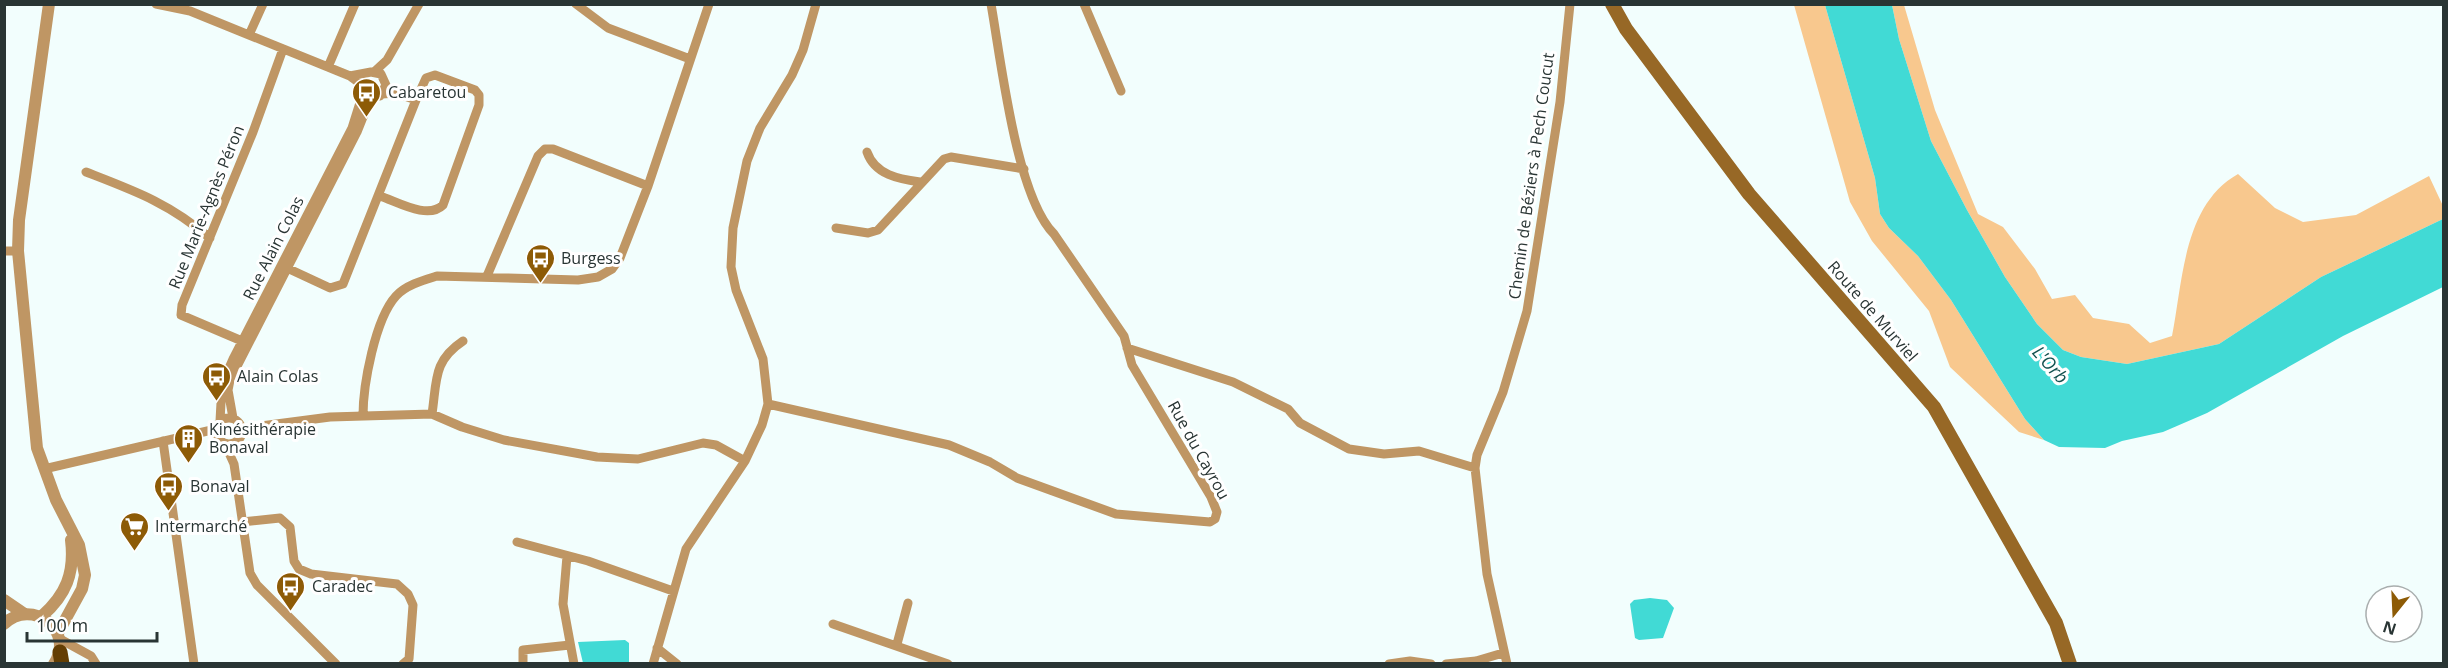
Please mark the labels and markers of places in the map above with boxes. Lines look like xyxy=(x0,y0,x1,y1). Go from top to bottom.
bus stop icon: Cabaretou xyxy=(351,76,383,118)
place label: Cabaretou xyxy=(388,81,466,103)
bus stop icon: Burgess xyxy=(524,242,556,284)
place label: Burgess xyxy=(561,247,621,269)
bus stop icon: Alain Colas xyxy=(200,360,232,402)
place label: Alain Colas xyxy=(237,365,318,387)
place label: Kinésithérapie Bonaval xyxy=(209,418,316,458)
building icon: Kinésithérapie Bonaval xyxy=(172,422,204,464)
bus stop icon: Bonaval xyxy=(153,470,185,512)
place label: Bonaval xyxy=(190,475,250,497)
supermarket icon: Intermarché xyxy=(118,510,150,552)
place label: Intermarché xyxy=(155,515,247,537)
bus stop icon: Caradec xyxy=(275,570,307,612)
place label: Caradec xyxy=(312,575,373,597)

